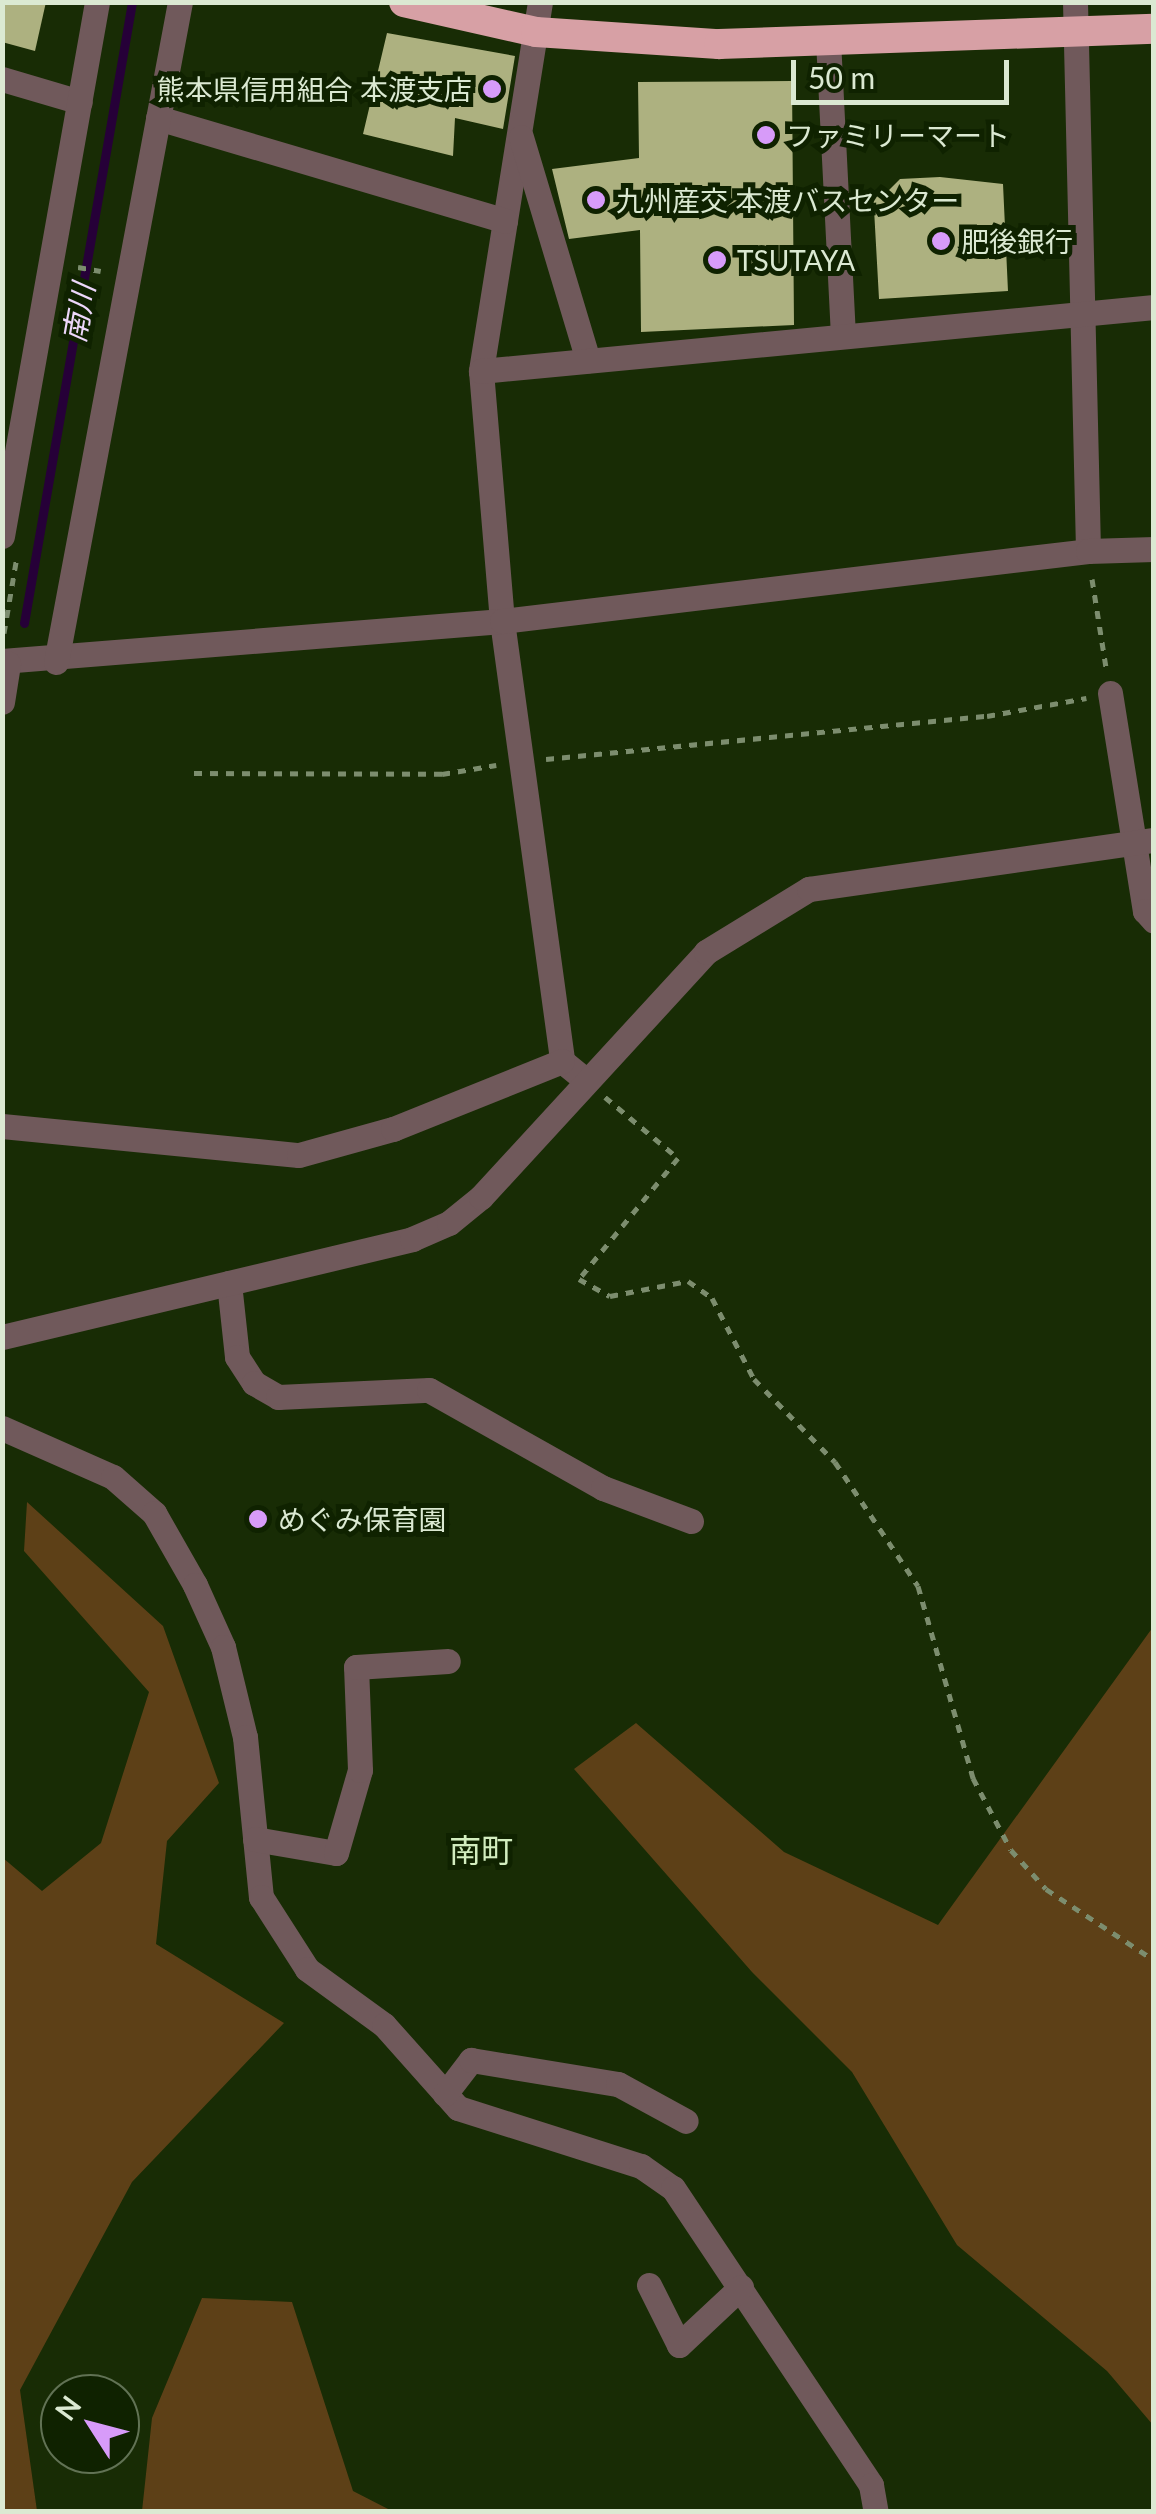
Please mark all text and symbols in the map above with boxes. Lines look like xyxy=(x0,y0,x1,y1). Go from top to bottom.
scale bar xyxy=(796,40,1014,102)
text: 50 m xyxy=(808,59,875,95)
place label: 熊本県信用組合 本渡支店 xyxy=(157,72,472,106)
marker: 熊本県信用組合 本渡支店 xyxy=(481,78,503,100)
place label: ファミリーマート xyxy=(786,118,1010,152)
marker: ファミリーマート xyxy=(755,124,777,146)
place label: 九州産交 本渡バスセンター xyxy=(616,183,959,217)
marker: 九州産交 本渡バスセンター xyxy=(585,189,607,211)
place label: 肥後銀行 xyxy=(961,224,1073,258)
marker: 肥後銀行 xyxy=(930,230,952,252)
place label: TSUTAYA xyxy=(737,243,855,277)
marker: TSUTAYA xyxy=(706,249,728,271)
water label: 南川 xyxy=(55,280,101,346)
place label: めぐみ保育園 xyxy=(278,1502,446,1536)
marker: めぐみ保育園 xyxy=(247,1508,269,1530)
district label: 南町 xyxy=(449,1831,513,1869)
north arrow xyxy=(40,2374,140,2474)
text: N xyxy=(47,2389,87,2426)

